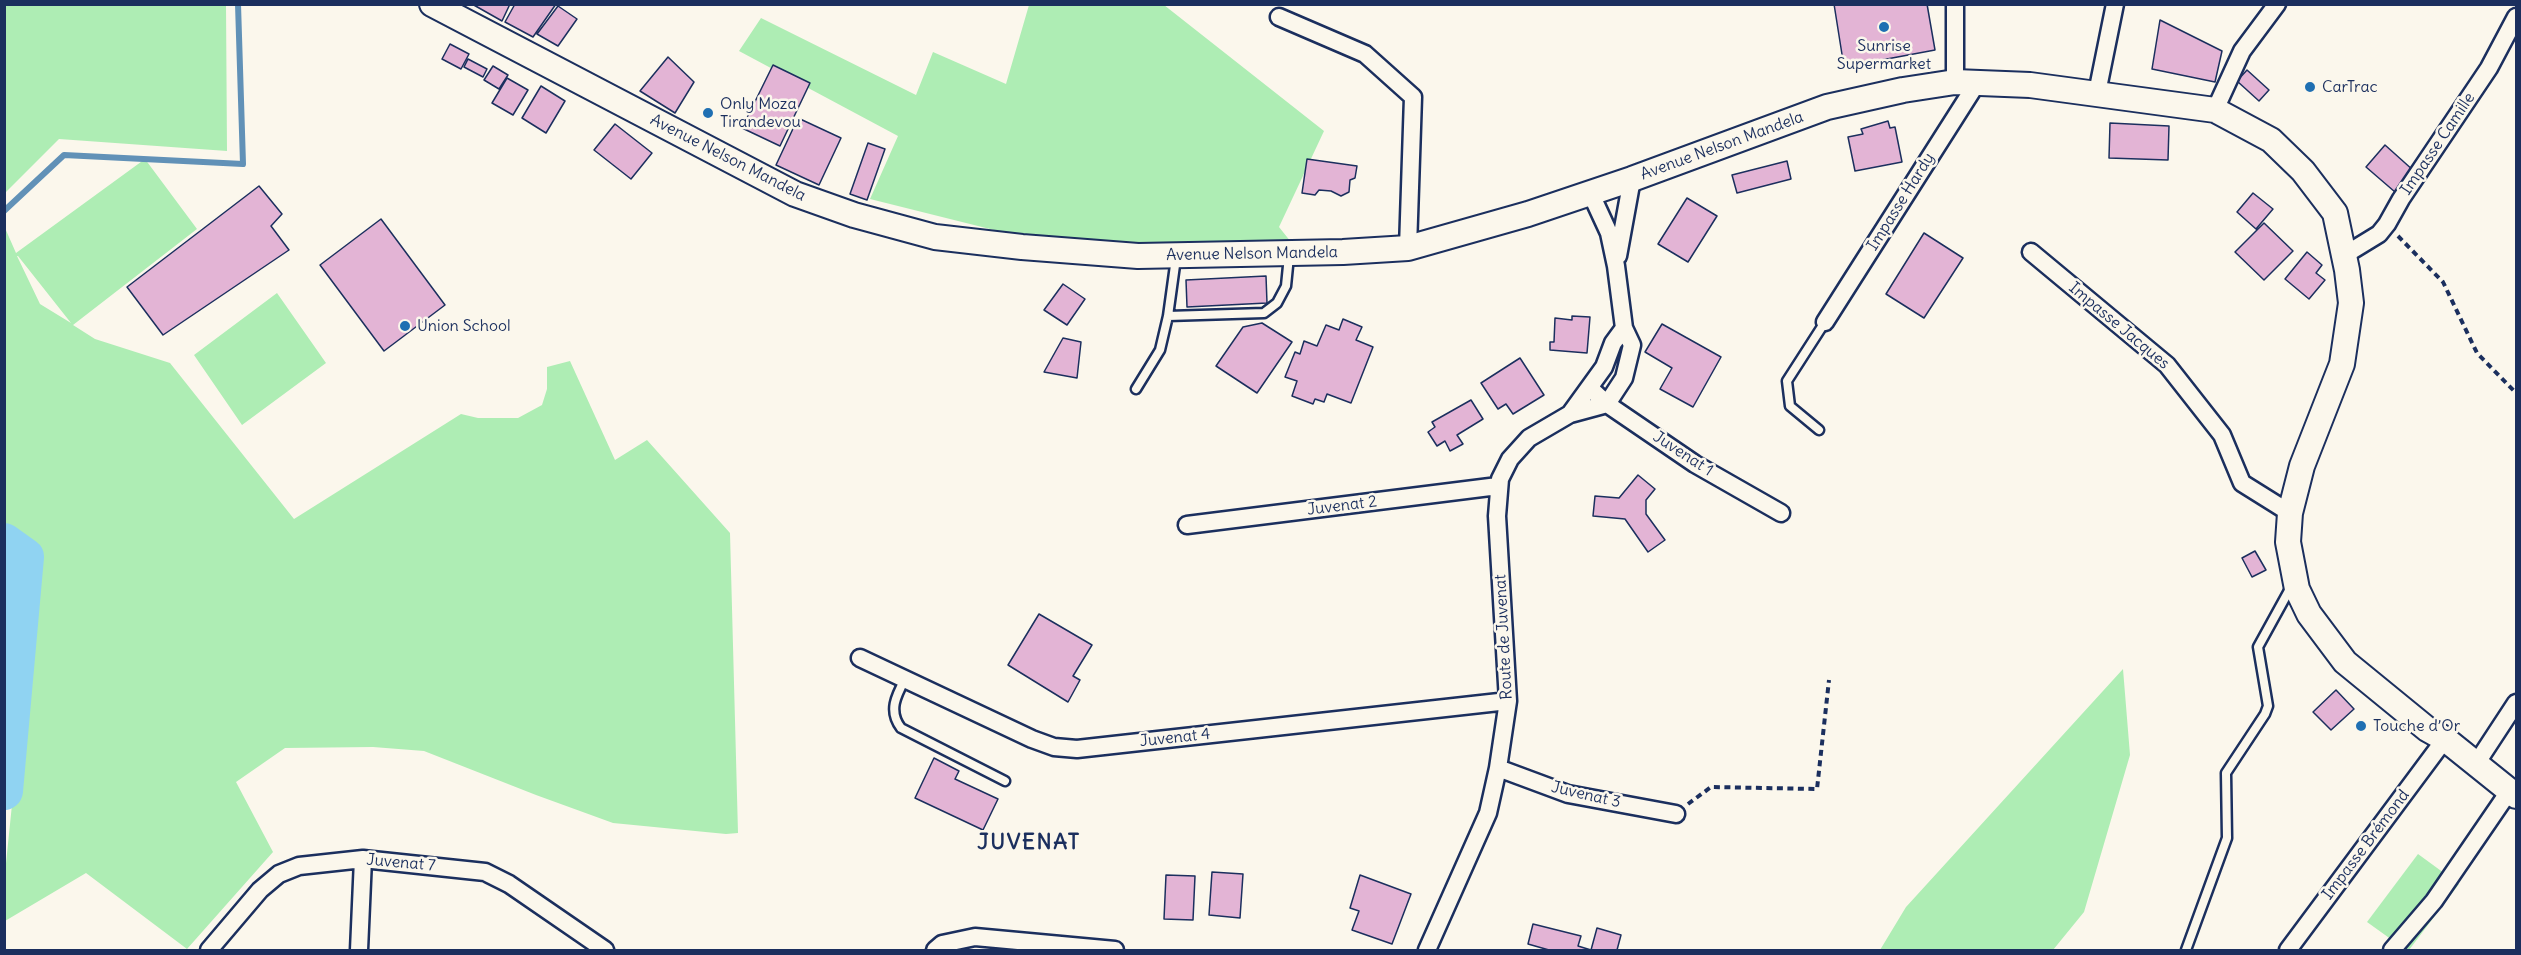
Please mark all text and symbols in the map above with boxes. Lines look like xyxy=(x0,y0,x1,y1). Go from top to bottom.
marker: Sunrise Supermarket xyxy=(1877,20,1891,34)
place label: Sunrise Supermarket xyxy=(1837,36,1931,74)
place label: CarTrac xyxy=(2322,77,2378,97)
marker: CarTrac xyxy=(2303,80,2317,94)
street label: Impasse Camille xyxy=(2397,89,2479,199)
place label: Only Moza Tirandevou xyxy=(720,94,801,132)
marker: Only Moza Tirandevou xyxy=(701,106,715,120)
street label: Avenue Nelson Mandela xyxy=(1638,108,1806,184)
street label: Avenue Nelson Mandela xyxy=(647,110,809,206)
street label: Impasse Hardy xyxy=(1863,150,1939,254)
street label: Avenue Nelson Mandela xyxy=(1166,243,1338,265)
street label: Impasse Jacques xyxy=(2065,278,2173,374)
place label: Union School xyxy=(417,316,511,336)
marker: Union School xyxy=(398,319,412,333)
street label: Juvenat 1 xyxy=(1649,427,1717,481)
street label: Juvenat 2 xyxy=(1306,492,1378,520)
street label: Route de Juvenat xyxy=(1491,574,1517,700)
place label: Touche d’Or xyxy=(2373,716,2460,736)
marker: Touche d’Or xyxy=(2354,719,2368,733)
street label: Juvenat 4 xyxy=(1139,725,1211,751)
street label: Juvenat 3 xyxy=(1549,778,1623,812)
street label: Impasse Brémond xyxy=(2318,786,2414,904)
district label: JUVENAT xyxy=(977,830,1081,856)
street label: Juvenat 7 xyxy=(366,850,436,876)

